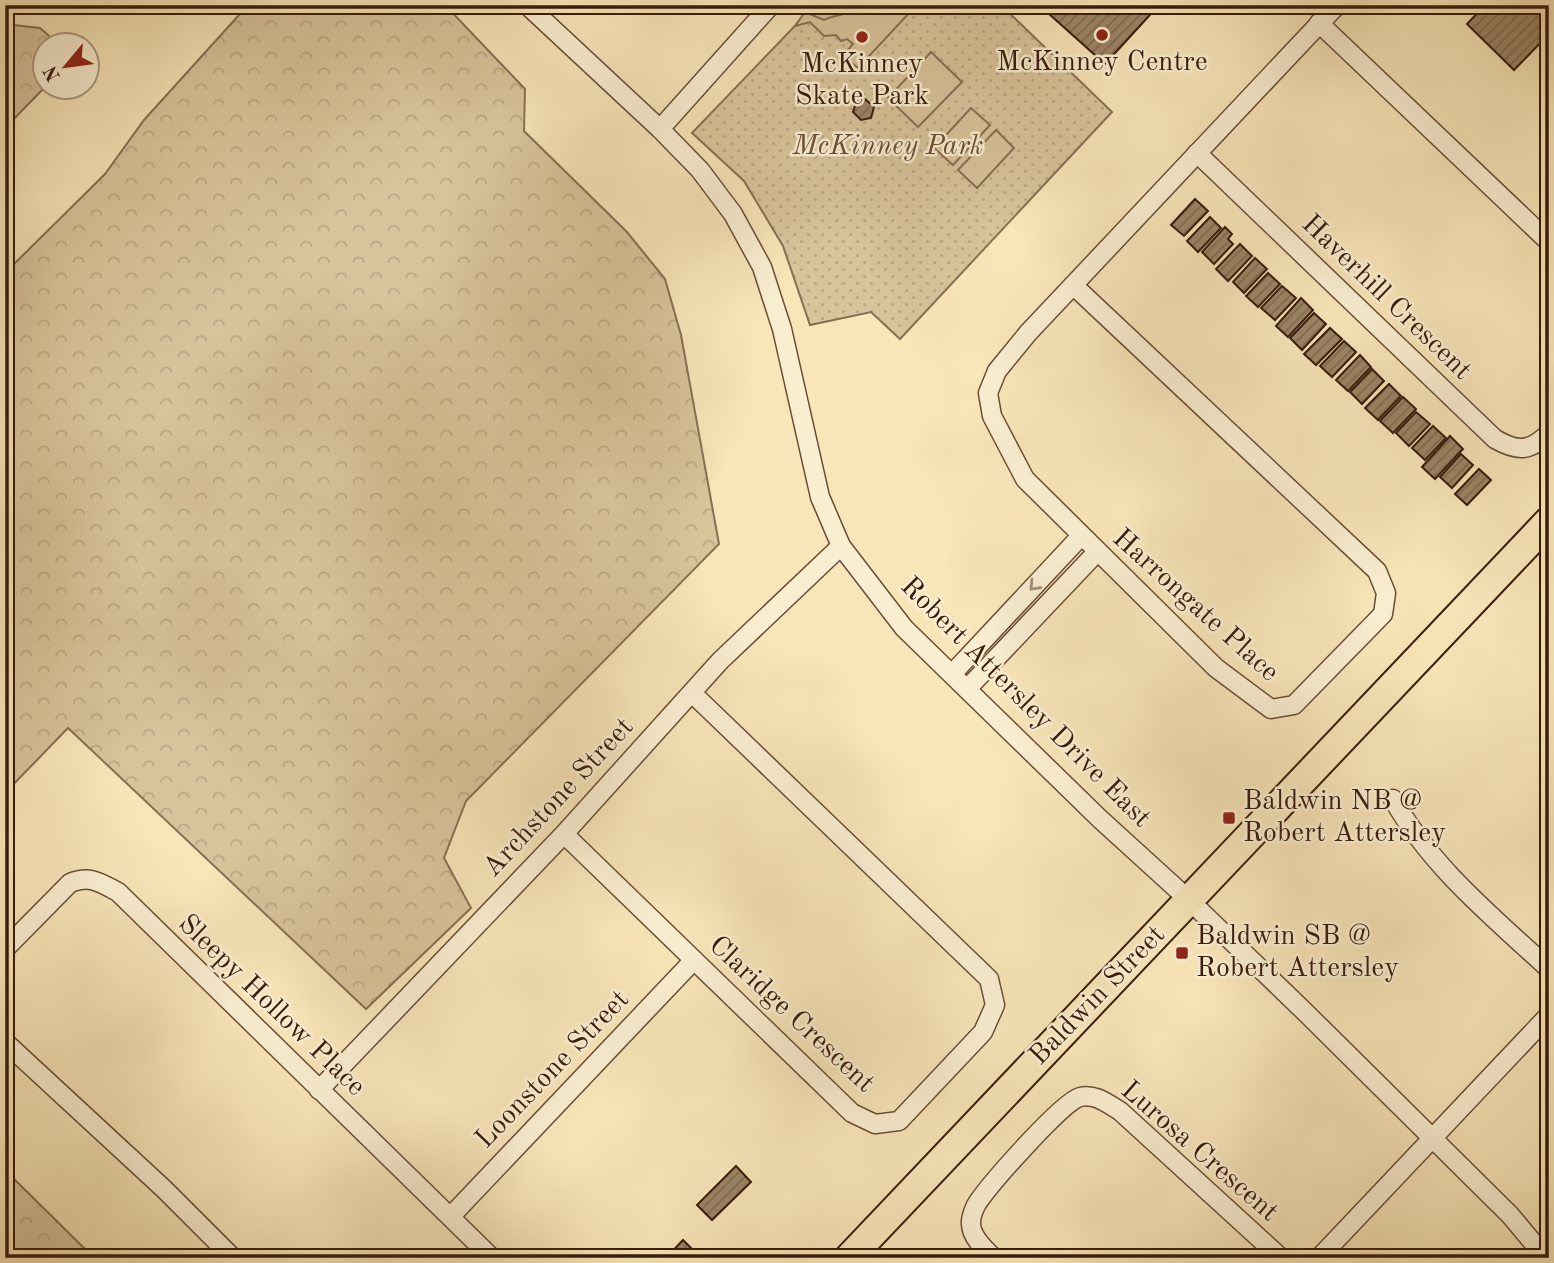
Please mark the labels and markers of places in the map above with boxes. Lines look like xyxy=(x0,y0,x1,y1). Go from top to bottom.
marker: McKinney Centre xyxy=(1094,27,1110,43)
marker: McKinney Skate Park xyxy=(854,29,870,45)
place label: McKinney Centre xyxy=(996,49,1208,77)
place label: McKinney Skate Park xyxy=(795,51,929,111)
place label: Baldwin NB @ Robert Attersley xyxy=(1243,788,1446,848)
marker: Baldwin NB @ Robert Attersley xyxy=(1221,810,1237,826)
place label: Baldwin SB @ Robert Attersley xyxy=(1196,923,1399,983)
marker: Baldwin SB @ Robert Attersley xyxy=(1174,945,1190,961)

